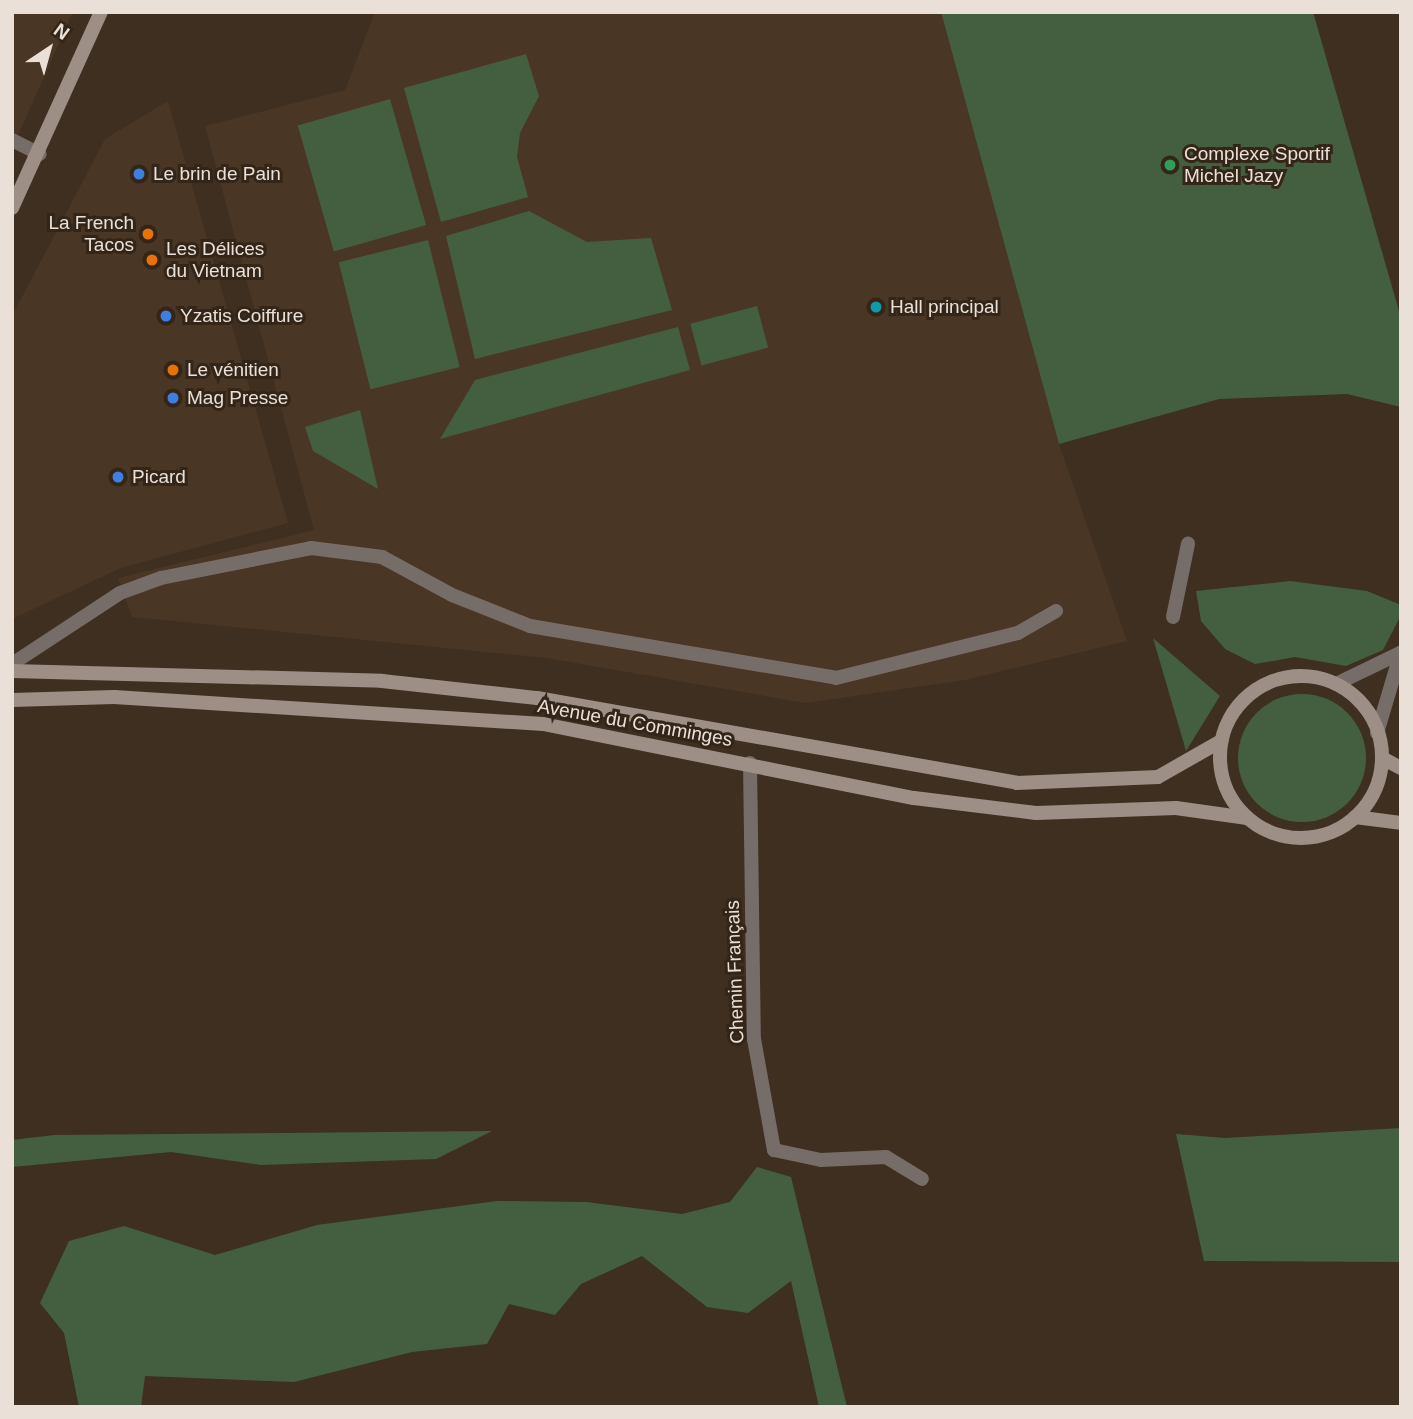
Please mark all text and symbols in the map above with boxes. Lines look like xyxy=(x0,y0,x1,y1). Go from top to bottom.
north arrow xyxy=(14,14,84,84)
text: N xyxy=(50,19,73,44)
place label: Complexe Sportif Michel Jazy xyxy=(1184,143,1330,187)
marker: Complexe Sportif Michel Jazy xyxy=(1162,157,1178,173)
place label: Le brin de Pain xyxy=(153,163,281,185)
marker: Le brin de Pain xyxy=(131,166,147,182)
place label: La French Tacos xyxy=(48,212,134,256)
marker: La French Tacos xyxy=(140,226,156,242)
place label: Les Délices du Vietnam xyxy=(166,238,264,282)
marker: Les Délices du Vietnam xyxy=(144,252,160,268)
place label: Hall principal xyxy=(890,296,999,318)
marker: Hall principal xyxy=(868,299,884,315)
place label: Yzatis Coiffure xyxy=(180,305,303,327)
marker: Yzatis Coiffure xyxy=(158,308,174,324)
place label: Le vénitien xyxy=(187,359,279,381)
marker: Le vénitien xyxy=(165,362,181,378)
place label: Mag Presse xyxy=(187,387,288,409)
marker: Mag Presse xyxy=(165,390,181,406)
place label: Picard xyxy=(132,466,186,488)
marker: Picard xyxy=(110,469,126,485)
street label: Avenue du Comminges xyxy=(536,695,734,751)
street label: Chemin Français xyxy=(721,900,749,1044)

